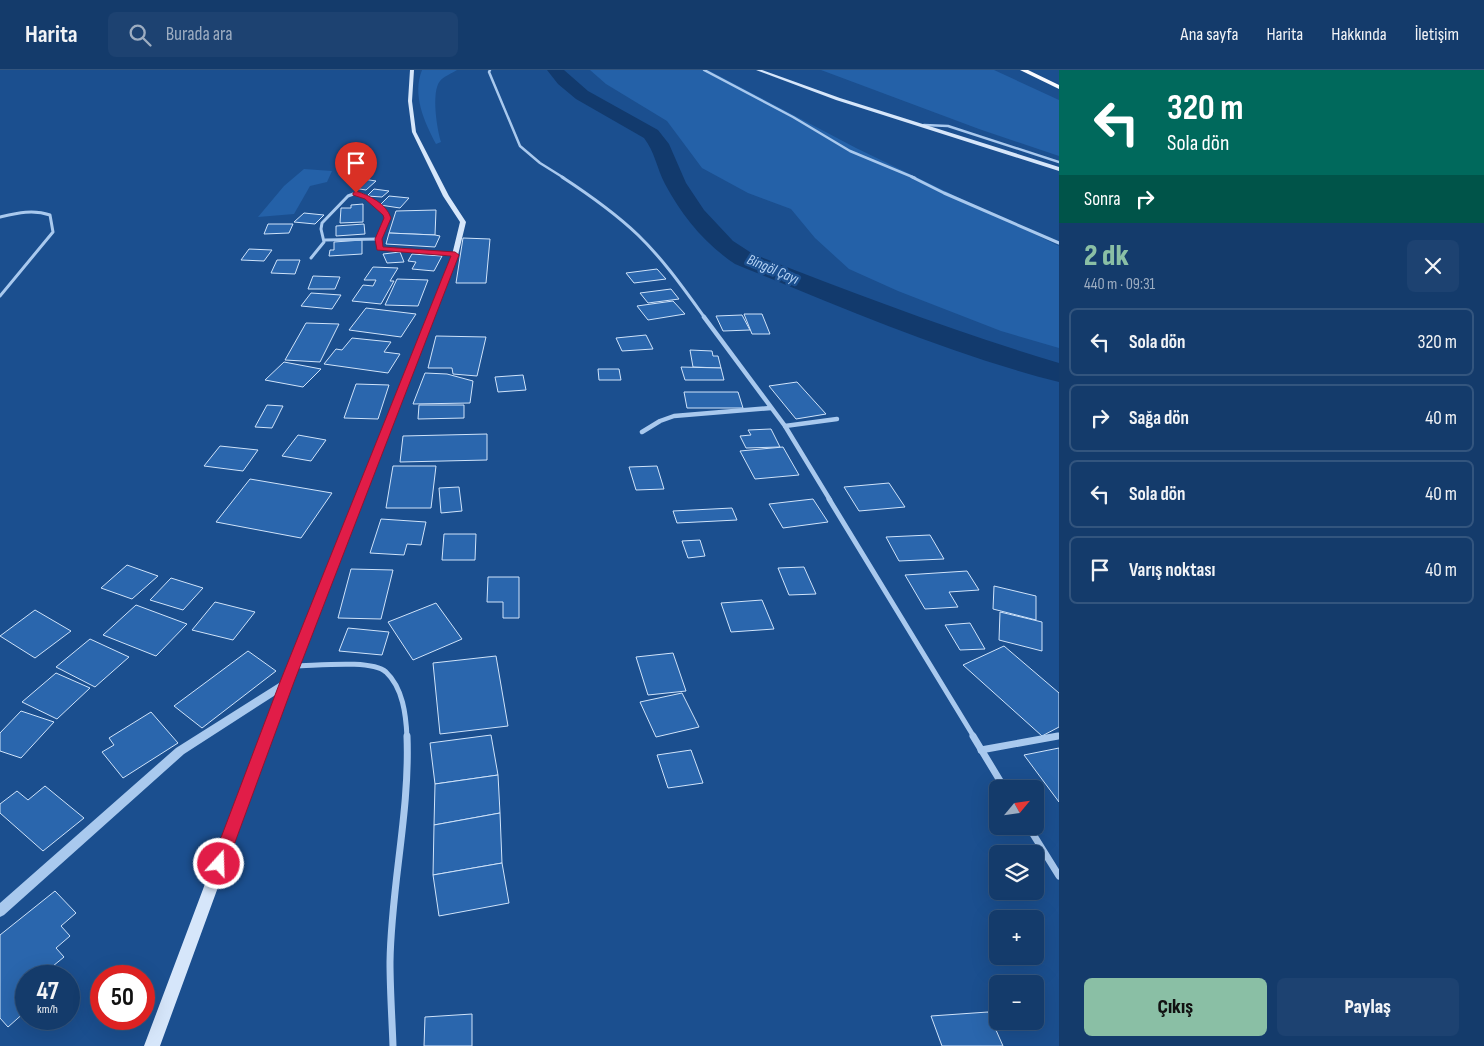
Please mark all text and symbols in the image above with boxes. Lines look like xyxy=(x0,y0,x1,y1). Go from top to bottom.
search box xyxy=(108,12,458,57)
text: Harita xyxy=(25,20,78,49)
icon: search xyxy=(126,21,154,49)
text: Burada ara xyxy=(166,23,233,46)
text: Ana sayfa xyxy=(1181,24,1238,45)
text: Harita xyxy=(1266,24,1303,45)
text: Hakkında xyxy=(1331,24,1387,45)
text: İletişim xyxy=(1415,24,1459,45)
text: 320 m xyxy=(1167,87,1243,130)
icon: left xyxy=(1084,90,1149,155)
text: Sola dön xyxy=(1167,130,1229,157)
pin xyxy=(335,142,377,193)
icon: arrive xyxy=(342,149,370,177)
icon: right xyxy=(1131,185,1159,213)
text: Sonra xyxy=(1084,188,1121,211)
text: 2 dk xyxy=(1084,238,1129,274)
button: close xyxy=(1407,240,1459,292)
water label: Bingöl Çayı xyxy=(744,250,802,289)
text: 440 m · 09:31 xyxy=(1084,275,1155,294)
icon: left xyxy=(1086,328,1114,356)
text: Sola dön xyxy=(1129,331,1185,354)
text: 320 m xyxy=(1417,331,1457,354)
icon: right xyxy=(1086,404,1114,432)
text: Sağa dön xyxy=(1129,407,1189,430)
text: 40 m xyxy=(1425,407,1457,430)
icon: left xyxy=(1086,480,1114,508)
text: Sola dön xyxy=(1129,483,1185,506)
text: 40 m xyxy=(1425,483,1457,506)
icon: arrive xyxy=(1086,556,1114,584)
text: Varış noktası xyxy=(1129,559,1215,582)
text: 40 m xyxy=(1425,559,1457,582)
north arrow xyxy=(989,780,1044,835)
map controls xyxy=(989,780,1044,1030)
position arrow xyxy=(192,837,244,889)
button: layers xyxy=(989,845,1044,900)
button: + xyxy=(989,910,1044,965)
speed limit sign: 50 xyxy=(90,965,155,1030)
button: − xyxy=(989,975,1044,1030)
text: 47 xyxy=(36,976,59,1007)
button: Çıkış xyxy=(1084,978,1267,1036)
button: Paylaş xyxy=(1277,978,1459,1036)
text: km/h xyxy=(37,1002,58,1017)

